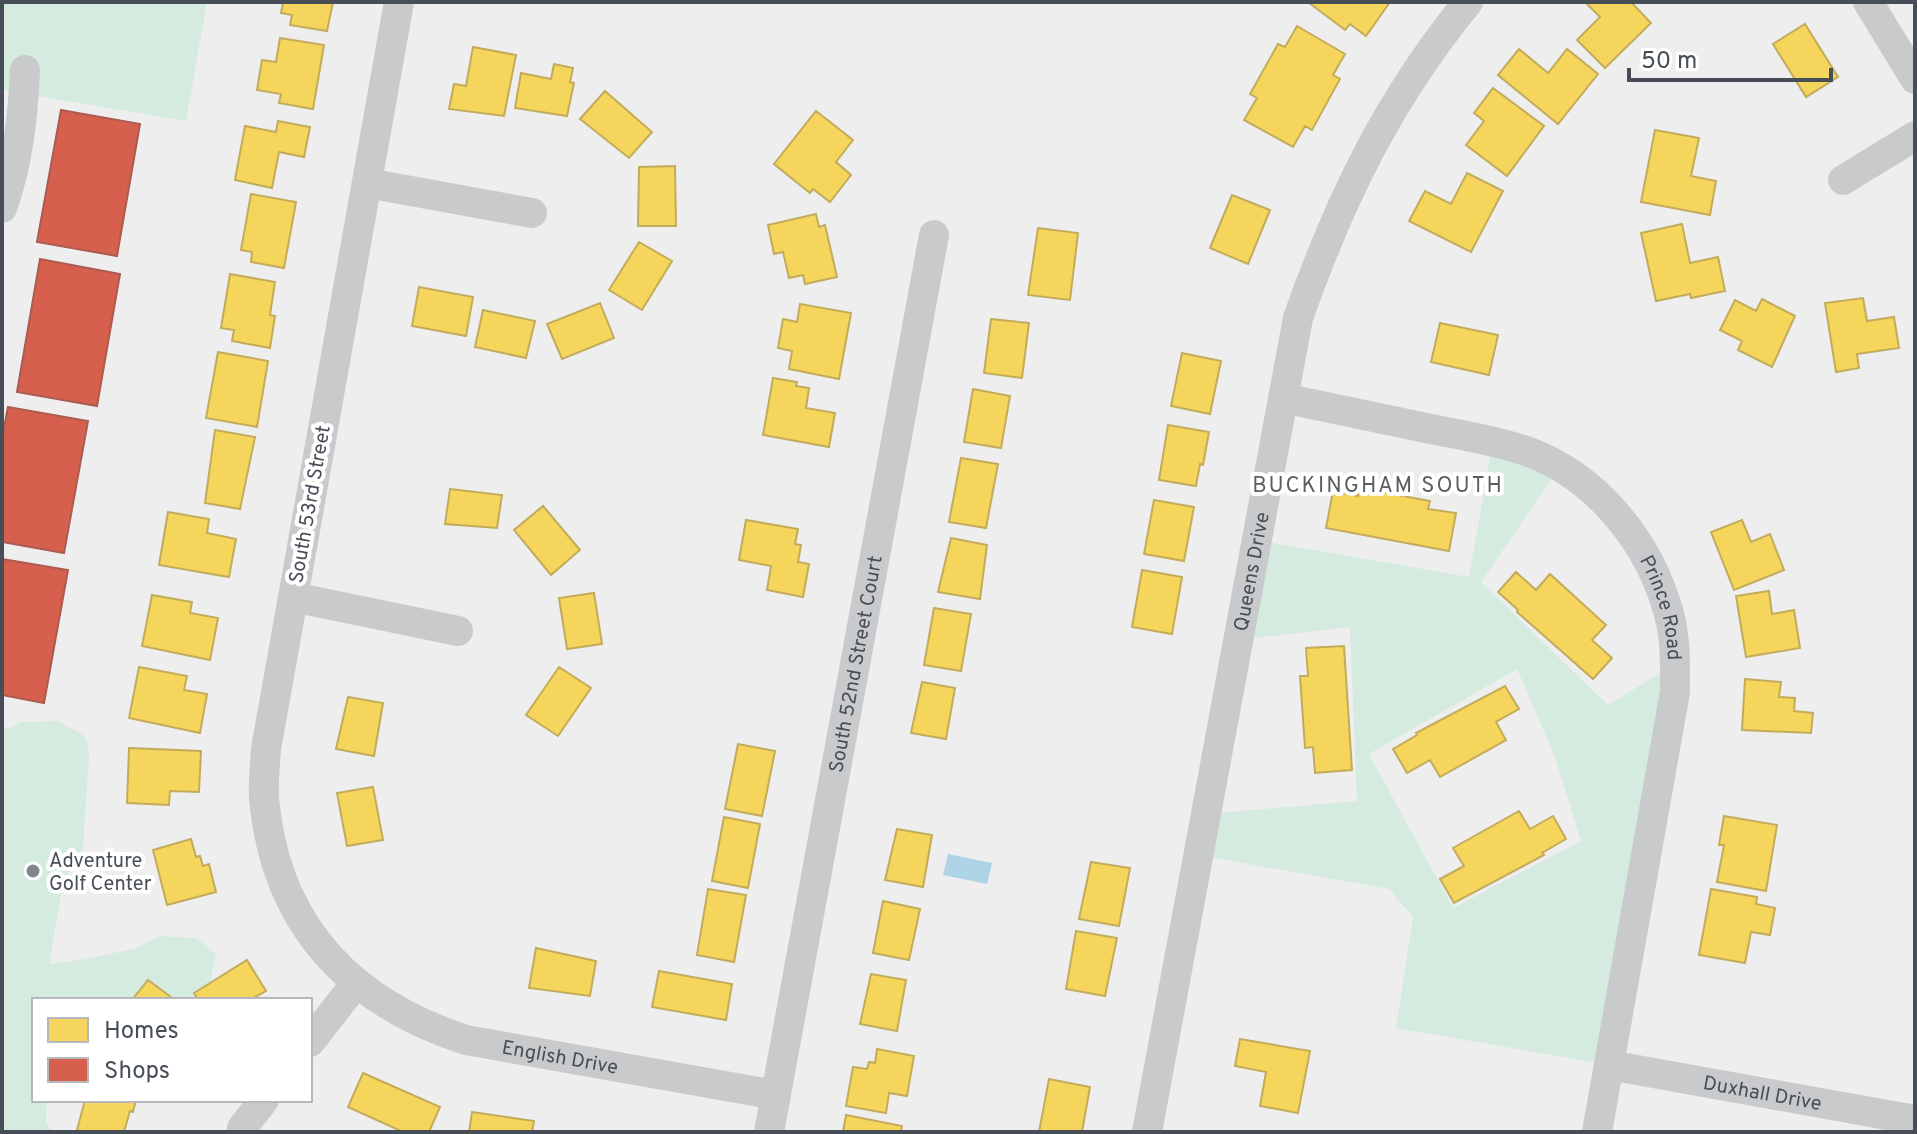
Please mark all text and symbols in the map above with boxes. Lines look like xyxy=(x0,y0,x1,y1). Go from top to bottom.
scale bar xyxy=(1629,32,1831,82)
text: 50 m xyxy=(1641,47,1697,77)
street label: South 53rd Street xyxy=(284,423,338,585)
district label: BUCKINGHAM SOUTH xyxy=(1252,473,1504,500)
street label: Queens Drive xyxy=(1229,510,1277,634)
street label: Prince Road xyxy=(1632,551,1686,661)
street label: South 52nd Street Court xyxy=(824,554,890,775)
place label: Adventure Golf Center xyxy=(49,849,152,898)
marker: Adventure Golf Center xyxy=(24,862,42,880)
legend xyxy=(32,998,312,1102)
text: Homes xyxy=(104,1017,179,1047)
street label: English Drive xyxy=(500,1036,620,1082)
text: Shops xyxy=(104,1057,170,1087)
street label: Duxhall Drive xyxy=(1701,1071,1824,1118)

